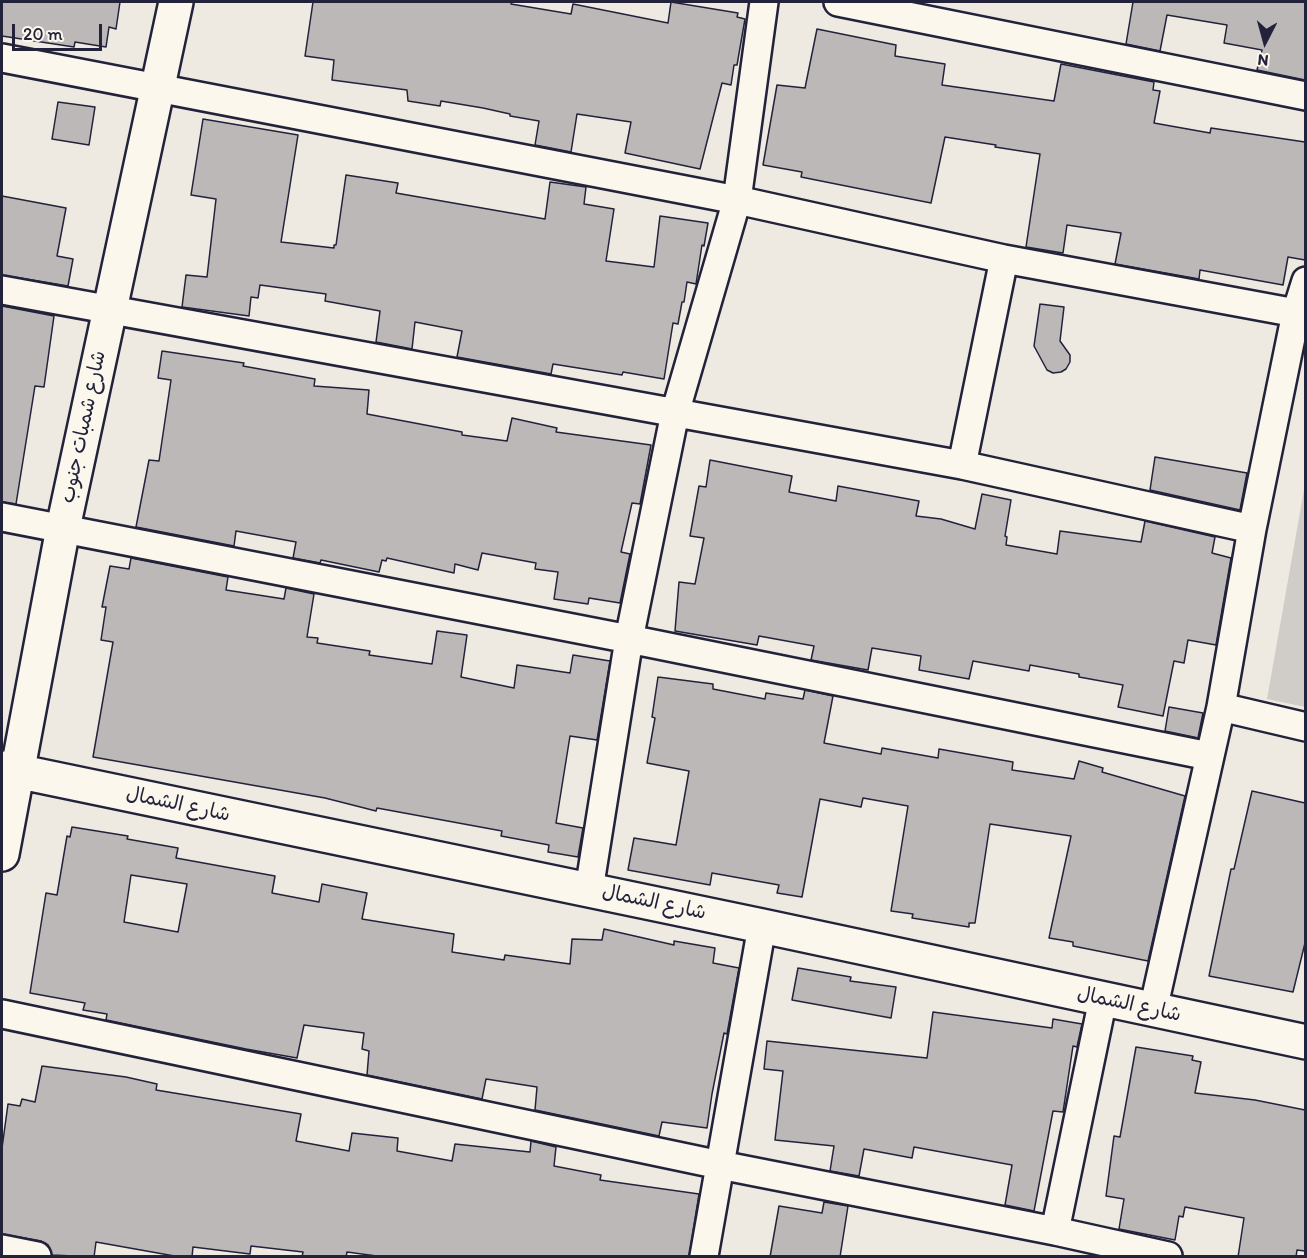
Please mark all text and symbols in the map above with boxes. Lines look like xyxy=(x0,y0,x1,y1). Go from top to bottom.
scale bar xyxy=(15,12,105,50)
north arrow xyxy=(1235,12,1295,72)
text: 20 m xyxy=(23,23,63,45)
text: N xyxy=(1257,50,1269,70)
street label: شارع شمبات جنوب xyxy=(56,348,112,506)
street label: شارع الشمال xyxy=(124,782,232,828)
street label: شارع الشمال xyxy=(600,880,708,926)
street label: شارع الشمال xyxy=(1075,982,1183,1028)

